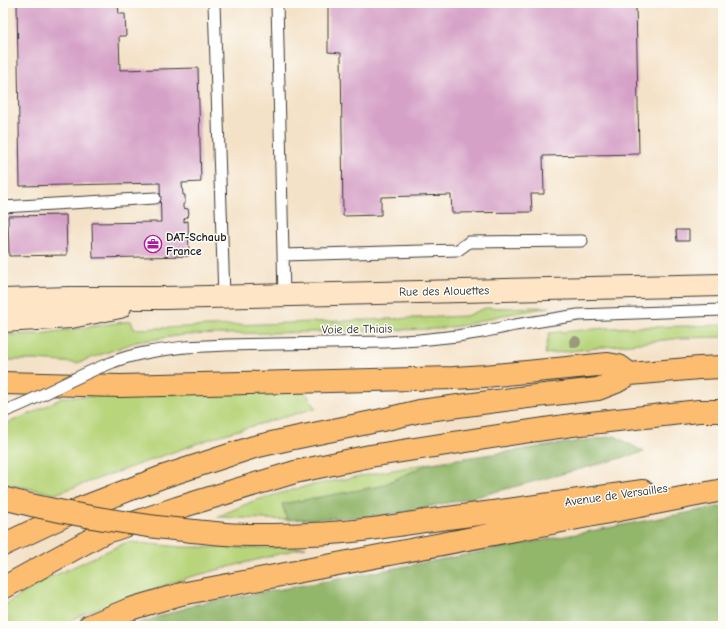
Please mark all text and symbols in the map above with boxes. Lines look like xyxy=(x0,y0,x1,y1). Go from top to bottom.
place label: DAT-Schaub France xyxy=(166,230,226,258)
office icon: DAT-Schaub France xyxy=(143,234,163,254)
street label: Rue des Alouettes xyxy=(399,283,489,299)
street label: Voie de Thiais xyxy=(322,321,392,337)
street label: Avenue de Versailles xyxy=(564,481,668,509)

